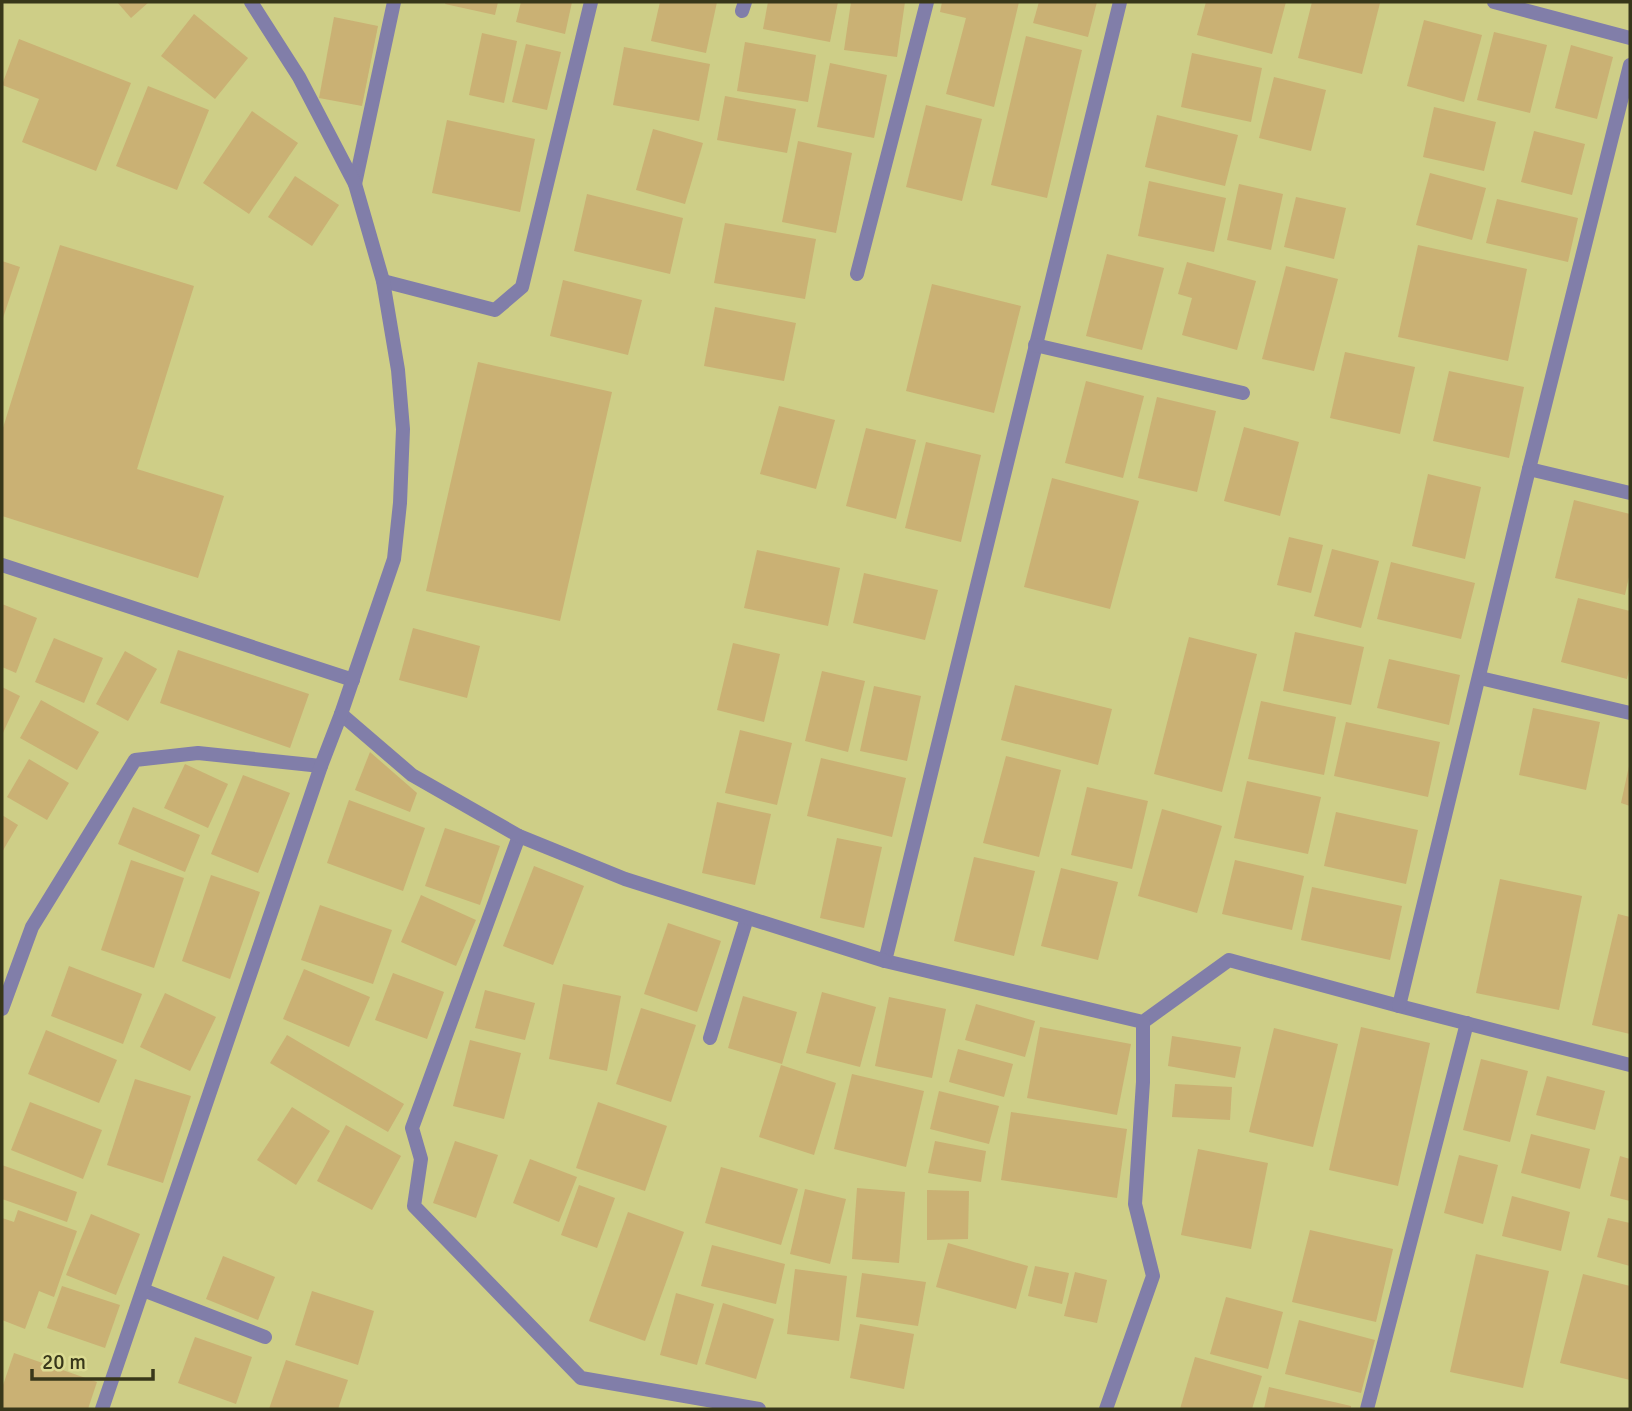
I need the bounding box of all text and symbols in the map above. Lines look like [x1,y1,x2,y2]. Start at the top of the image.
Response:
scale bar [32,1338,152,1382]
text: 20 m [42,1349,86,1375]

